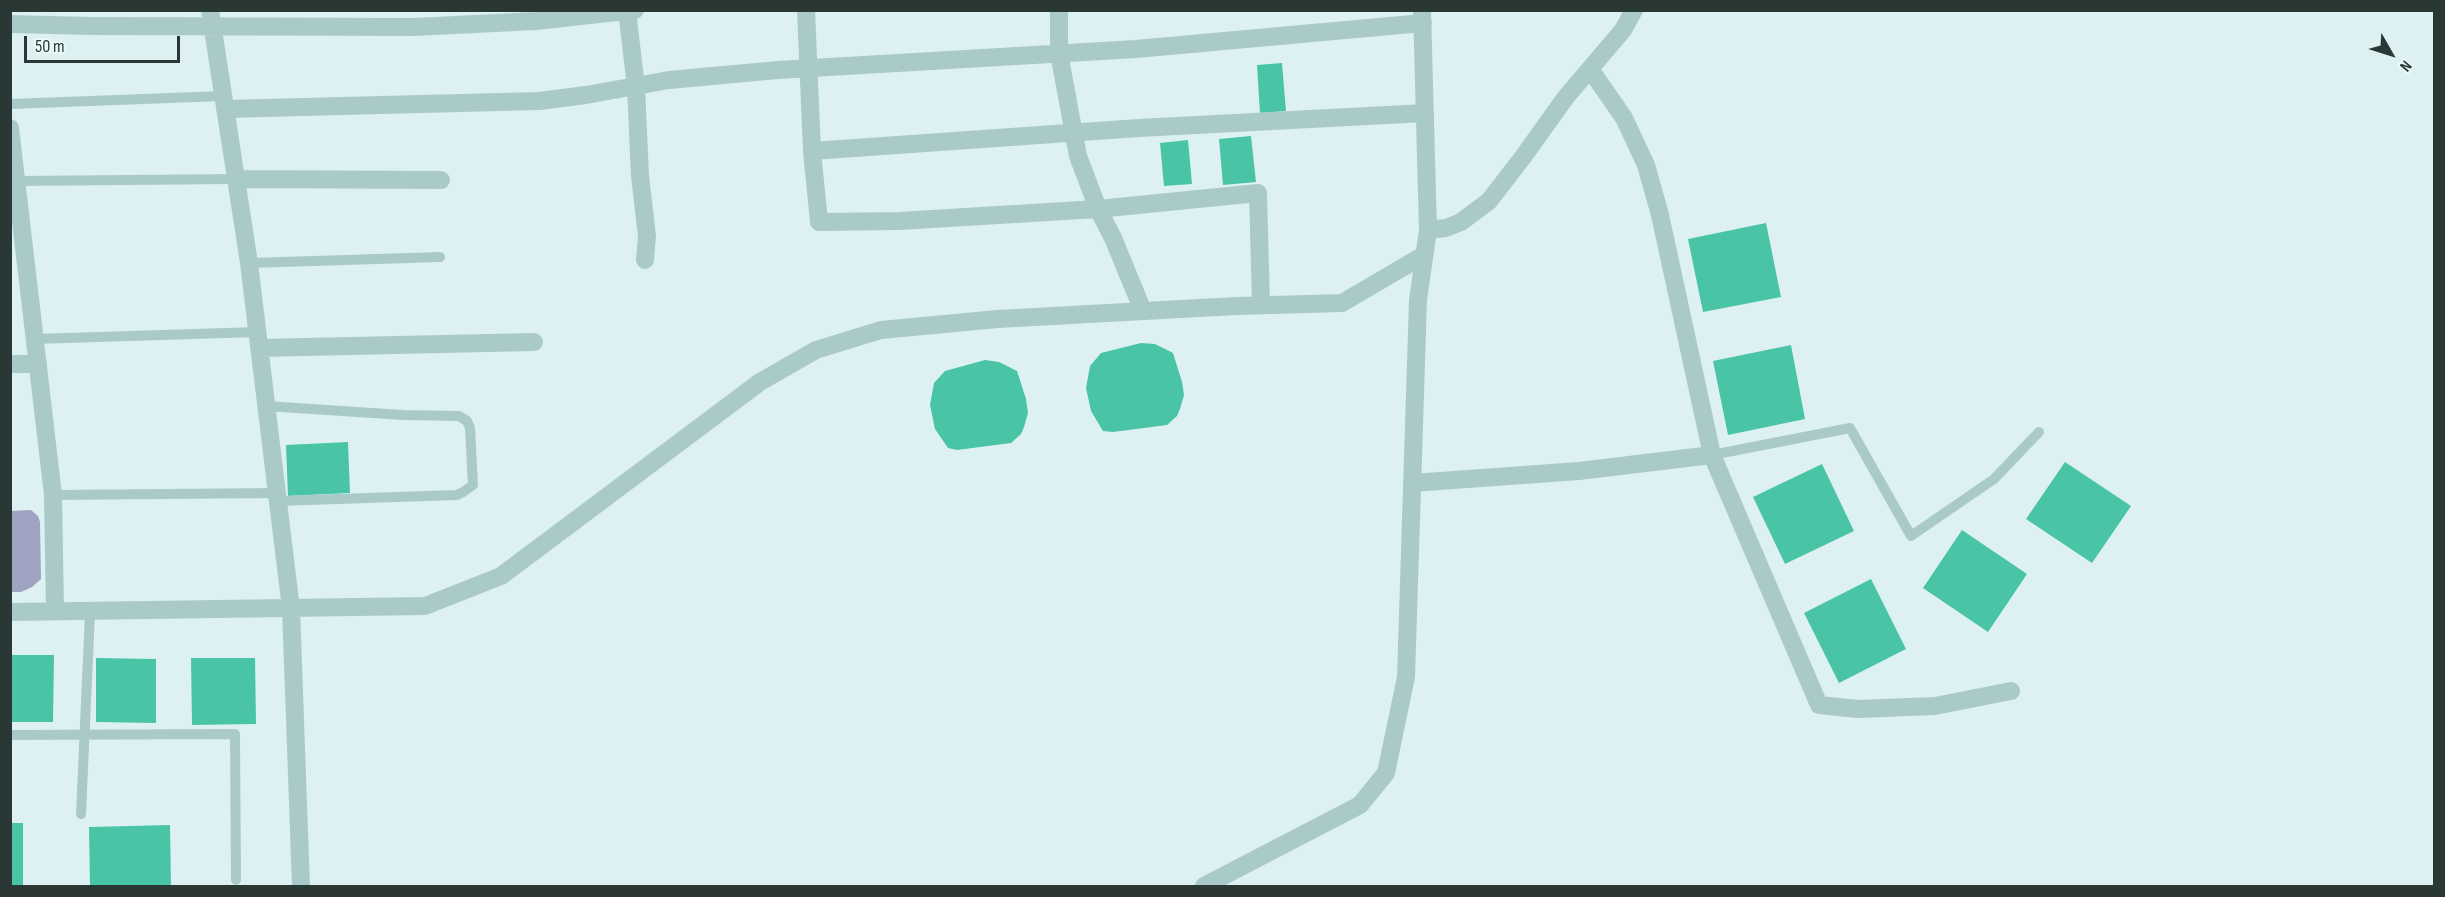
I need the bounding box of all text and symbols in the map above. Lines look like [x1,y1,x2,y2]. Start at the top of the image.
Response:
scale bar [27,24,183,62]
north arrow [2361,24,2421,84]
text: 50 m [35,36,65,57]
text: N [2395,56,2415,75]

